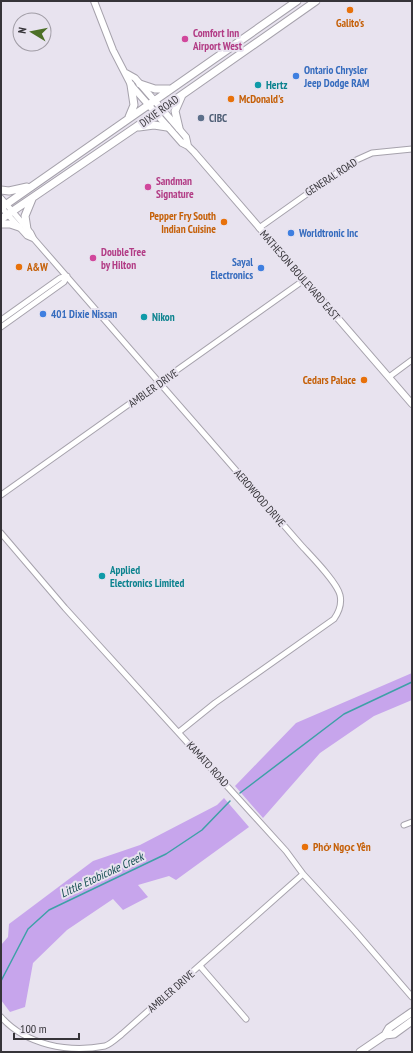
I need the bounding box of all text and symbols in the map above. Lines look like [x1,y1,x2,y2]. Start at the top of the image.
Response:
marker: Galito's [345,5,355,15]
north arrow [12,12,52,52]
place label: Galito's [336,16,364,30]
text: N [15,26,30,34]
place label: Comfort Inn Airport West [192,26,243,53]
marker: Comfort Inn Airport West [180,34,190,44]
place label: Ontario Chrysler Jeep Dodge RAM [303,63,369,90]
marker: Ontario Chrysler Jeep Dodge RAM [291,71,301,81]
place label: Hertz [266,78,287,92]
marker: Hertz [253,80,263,90]
street label: DIXIE ROAD [137,92,182,130]
place label: McDonald's [239,92,284,106]
marker: McDonald's [226,94,236,104]
place label: CIBC [209,111,227,125]
marker: CIBC [196,113,206,123]
street label: GENERAL ROAD [302,155,360,199]
place label: Sandman Signature [156,174,194,201]
marker: Sandman Signature [143,182,153,192]
place label: Pepper Fry South Indian Cuisine [149,209,216,236]
marker: Pepper Fry South Indian Cuisine [219,217,229,227]
place label: Worldtronic Inc [298,226,358,240]
street label: MATHESON BOULEVARD EAST [257,227,343,323]
marker: Worldtronic Inc [286,228,296,238]
place label: DoubleTree by Hilton [101,245,146,272]
marker: DoubleTree by Hilton [88,253,98,263]
place label: Sayal Electronics [211,255,253,282]
place label: A&W [26,260,48,274]
marker: A&W [14,262,24,272]
marker: Sayal Electronics [256,263,266,273]
place label: 401 Dixie Nissan [51,307,117,321]
marker: 401 Dixie Nissan [38,309,48,319]
place label: Nikon [152,310,175,324]
marker: Nikon [139,312,149,322]
street label: AMBLER DRIVE [125,366,181,410]
place label: Cedars Palace [303,373,356,387]
marker: Cedars Palace [359,375,369,385]
street label: AEROWOOD DRIVE [231,466,289,530]
place label: Applied Electronics Limited [109,563,184,590]
marker: Applied Electronics Limited [97,571,107,581]
street label: KAMATO ROAD [184,738,232,790]
place label: Phở Ngọc Yến [313,840,371,854]
marker: Phở Ngọc Yến [300,842,310,852]
water label: Little Etobicoke Creek [58,848,147,900]
street label: AMBLER DRIVE [145,967,198,1015]
scale bar [14,1015,79,1041]
text: 100 m [20,1021,47,1036]

